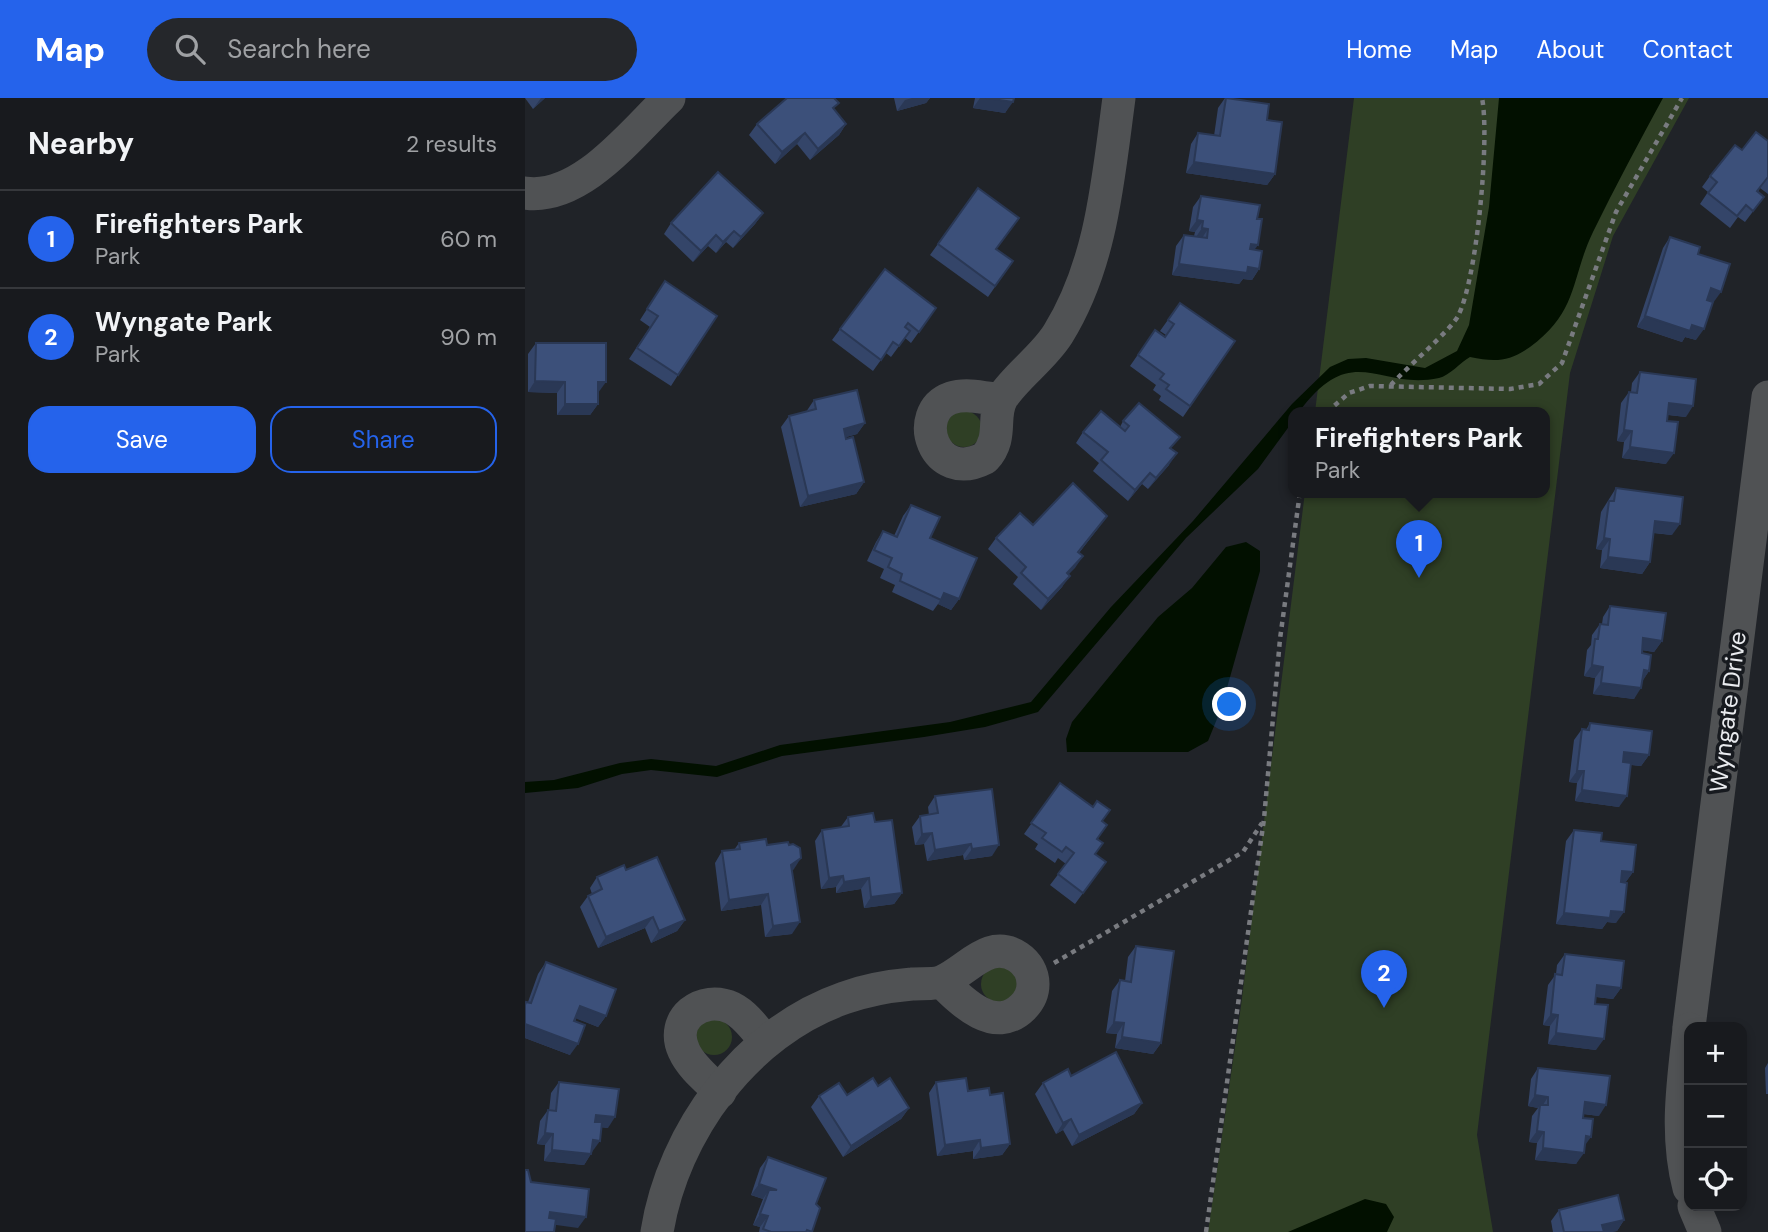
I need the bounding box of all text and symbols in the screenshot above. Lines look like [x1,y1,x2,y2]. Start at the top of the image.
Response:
search box [147,18,637,81]
text: Map [35,28,105,71]
icon: search [171,30,209,68]
text: Search here [227,32,371,66]
text: Home [1346,34,1412,65]
text: Map [1450,34,1498,65]
text: About [1536,34,1605,65]
text: Contact [1643,34,1733,65]
text: Nearby [28,124,134,163]
text: 2 results [406,129,497,159]
text: Firefighters Park [95,207,303,241]
text: 1 [47,224,55,254]
text: 60 m [440,224,497,254]
text: Park [95,241,140,271]
text: Wyngate Park [95,305,273,339]
text: 2 [44,322,58,352]
text: 90 m [440,322,497,352]
text: Park [95,339,140,369]
button: Save [28,406,256,473]
button: Share [270,406,497,473]
popup [1288,407,1550,498]
text: Firefighters Park [1315,421,1523,455]
text: Park [1315,455,1360,485]
pin: 1 [1396,520,1442,578]
street label: Wyngate Drive [1702,629,1753,794]
your location [1212,687,1246,721]
pin: 2 [1361,950,1407,1008]
map controls [1684,1022,1747,1211]
button: + [1684,1022,1747,1085]
button: − [1684,1085,1747,1148]
button: locate [1684,1148,1747,1211]

